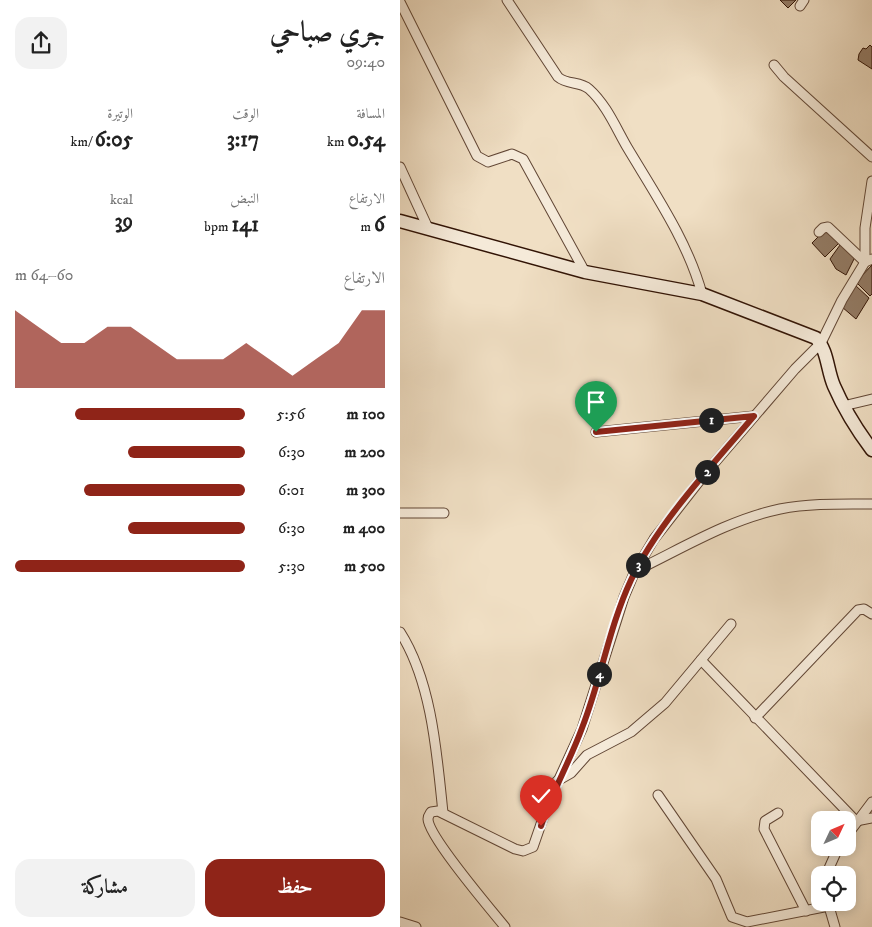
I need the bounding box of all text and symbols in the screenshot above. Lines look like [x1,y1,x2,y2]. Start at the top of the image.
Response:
text: جري صباحي [270,15,385,50]
button: share [15,17,67,69]
text: 09:40 [346,52,385,72]
text: الوتيرة [107,105,133,123]
text: الوقت [232,105,259,123]
text: المسافة [356,105,385,123]
text: 6:05 [95,127,133,153]
text: 3:17 [227,127,259,153]
text: 0.54 [348,127,385,153]
text: /km [71,133,95,151]
text: km [327,133,348,151]
text: النبض [230,190,259,208]
text: الارتفاع [349,190,385,208]
text: kcal [110,191,133,209]
text: 39 [115,209,133,235]
text: 141 [231,212,259,238]
text: 6 [374,212,385,238]
text: bpm [204,218,231,236]
text: m [361,218,374,236]
text: 60–64 m [15,265,73,285]
text: الارتفاع [343,268,385,288]
pin [575,381,617,432]
icon: arrive [582,388,610,416]
text: 5:56 [277,404,305,424]
text: 100 m [346,404,385,424]
pin: 1 [698,408,724,432]
text: 1 [709,411,714,429]
text: 6:30 [278,442,305,462]
text: 200 m [344,442,385,462]
pin: 2 [694,460,720,484]
text: 2 [704,463,711,481]
text: 6:01 [278,480,305,500]
text: 300 m [346,480,385,500]
text: 6:30 [278,518,305,538]
text: 400 m [343,518,385,538]
pin: 3 [626,552,650,578]
text: 5:30 [278,556,305,576]
text: 500 m [344,556,385,576]
text: 3 [636,556,641,574]
pin: 4 [586,662,612,686]
text: 4 [595,665,604,683]
pin [520,775,562,826]
icon: check [527,782,555,810]
north arrow [811,811,856,856]
map controls [811,811,856,911]
button: مشاركة [15,859,195,917]
button: حفظ [205,859,385,917]
button: locate [811,866,856,911]

